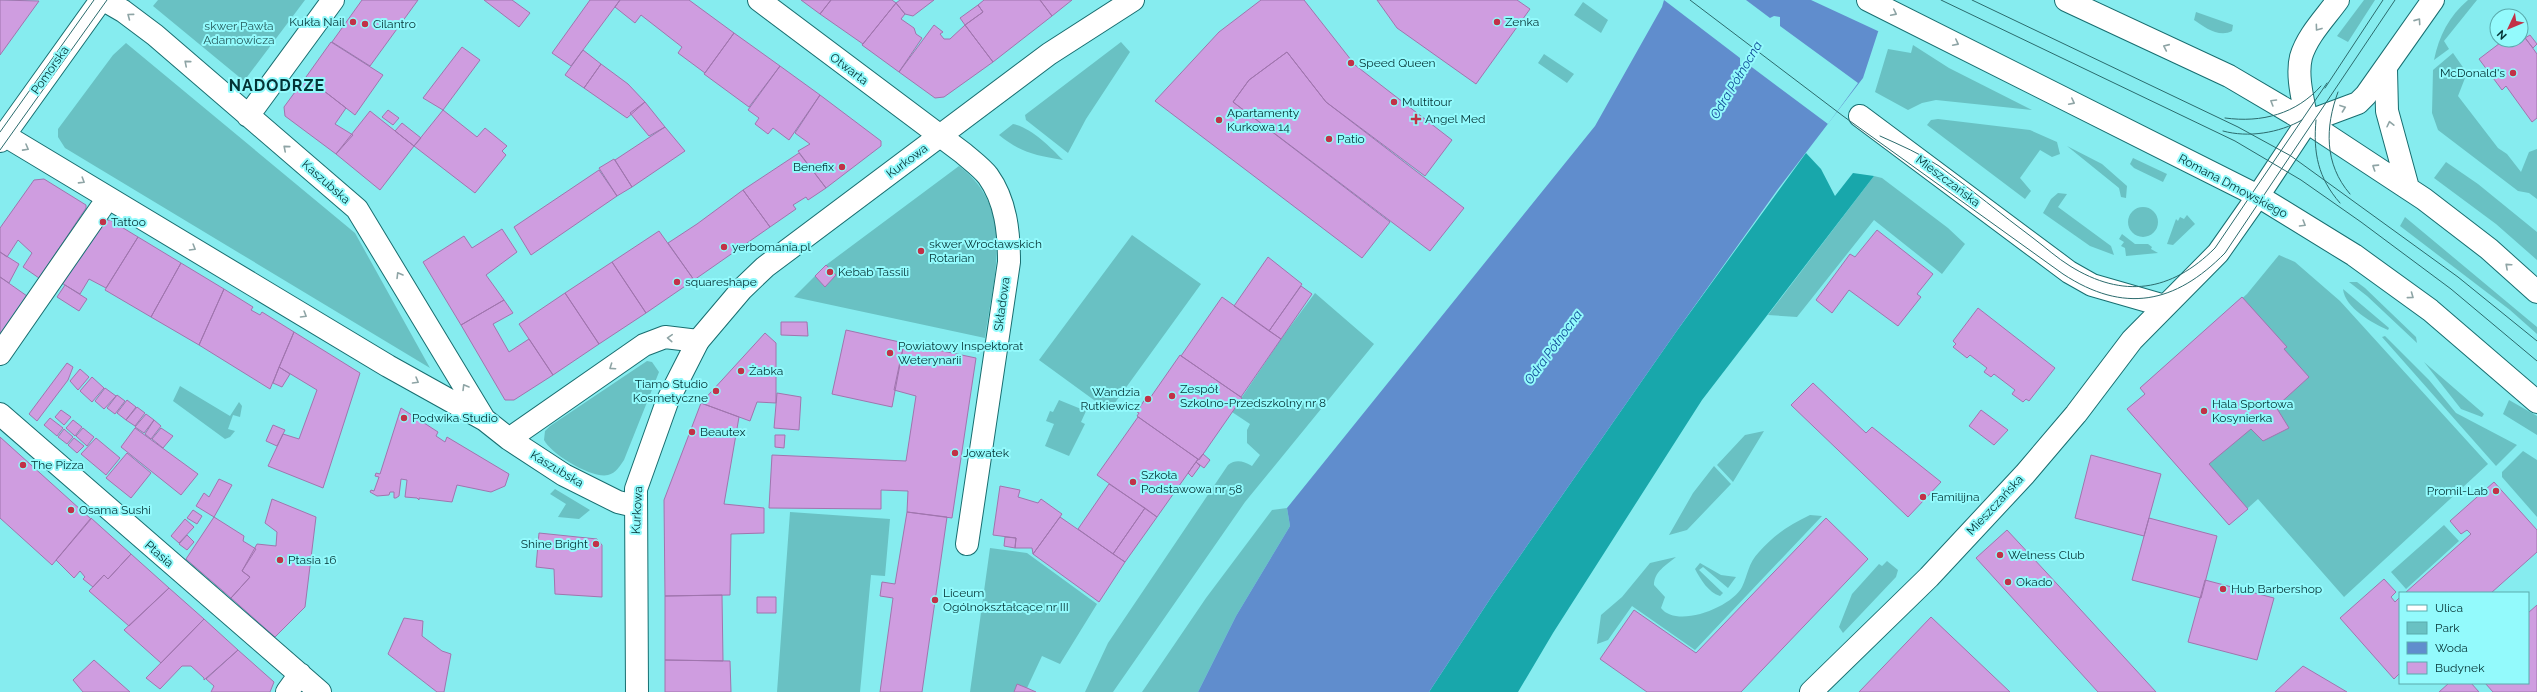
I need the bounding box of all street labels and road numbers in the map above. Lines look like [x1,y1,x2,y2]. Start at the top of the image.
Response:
street label: Pomorska [28,43,72,97]
street label: Otwarta [827,50,871,88]
street label: Kurkowa [884,141,930,181]
street label: Romana Dmowskiego [2176,151,2290,221]
street label: Mieszczańska [1913,152,1983,210]
street label: Kaszubska [299,157,353,207]
street label: Składowa [991,276,1013,332]
street label: Kaszubska [528,448,586,490]
street label: Mieszczańska [1964,472,2026,538]
street label: Kurkowa [629,486,645,534]
street label: Ptasia [142,538,176,570]

